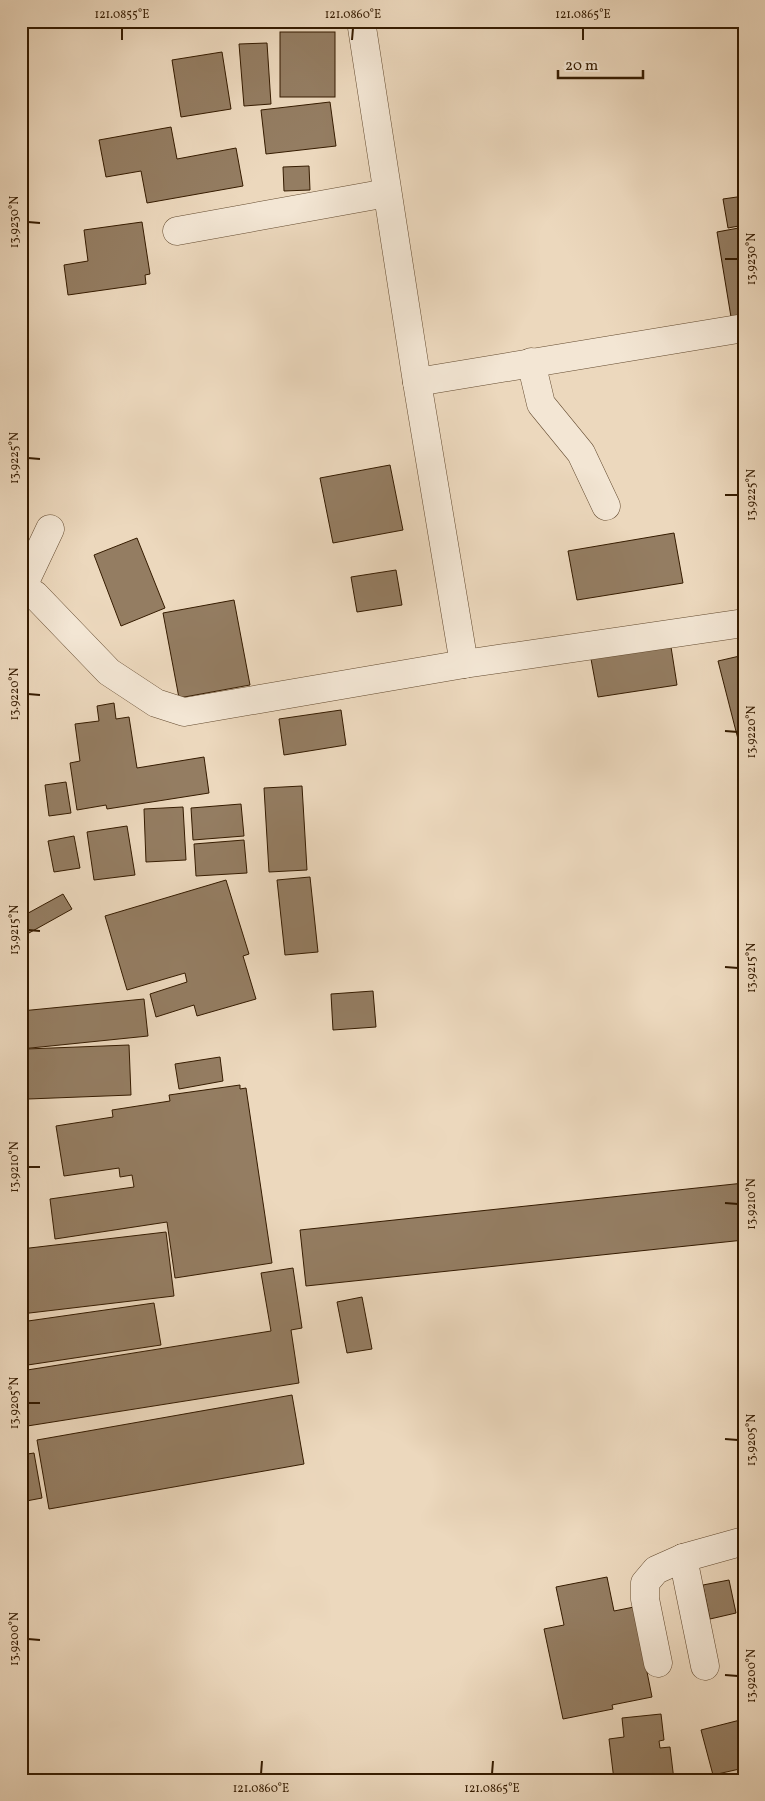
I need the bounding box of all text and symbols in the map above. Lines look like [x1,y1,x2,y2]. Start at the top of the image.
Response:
text: 121.0855°E [94,7,150,23]
text: 121.0860°E [325,7,381,23]
text: 121.0865°E [555,7,611,23]
scale bar [558,48,642,80]
text: 20 m [565,56,598,77]
text: 13.9230°N [7,196,23,248]
text: 13.9230°N [744,233,760,285]
text: 13.9225°N [7,432,23,484]
text: 13.9225°N [744,469,760,521]
text: 13.9220°N [7,667,23,721]
text: 13.9220°N [744,705,760,759]
text: 13.9215°N [7,905,23,955]
text: 13.9215°N [744,943,760,993]
text: 13.9210°N [7,1141,23,1193]
text: 13.9210°N [744,1178,760,1230]
text: 13.9205°N [7,1377,23,1429]
text: 13.9205°N [744,1414,760,1466]
text: 13.9200°N [7,1612,23,1666]
text: 13.9200°N [744,1649,760,1703]
text: 121.0860°E [233,1781,289,1797]
text: 121.0865°E [464,1781,520,1797]

